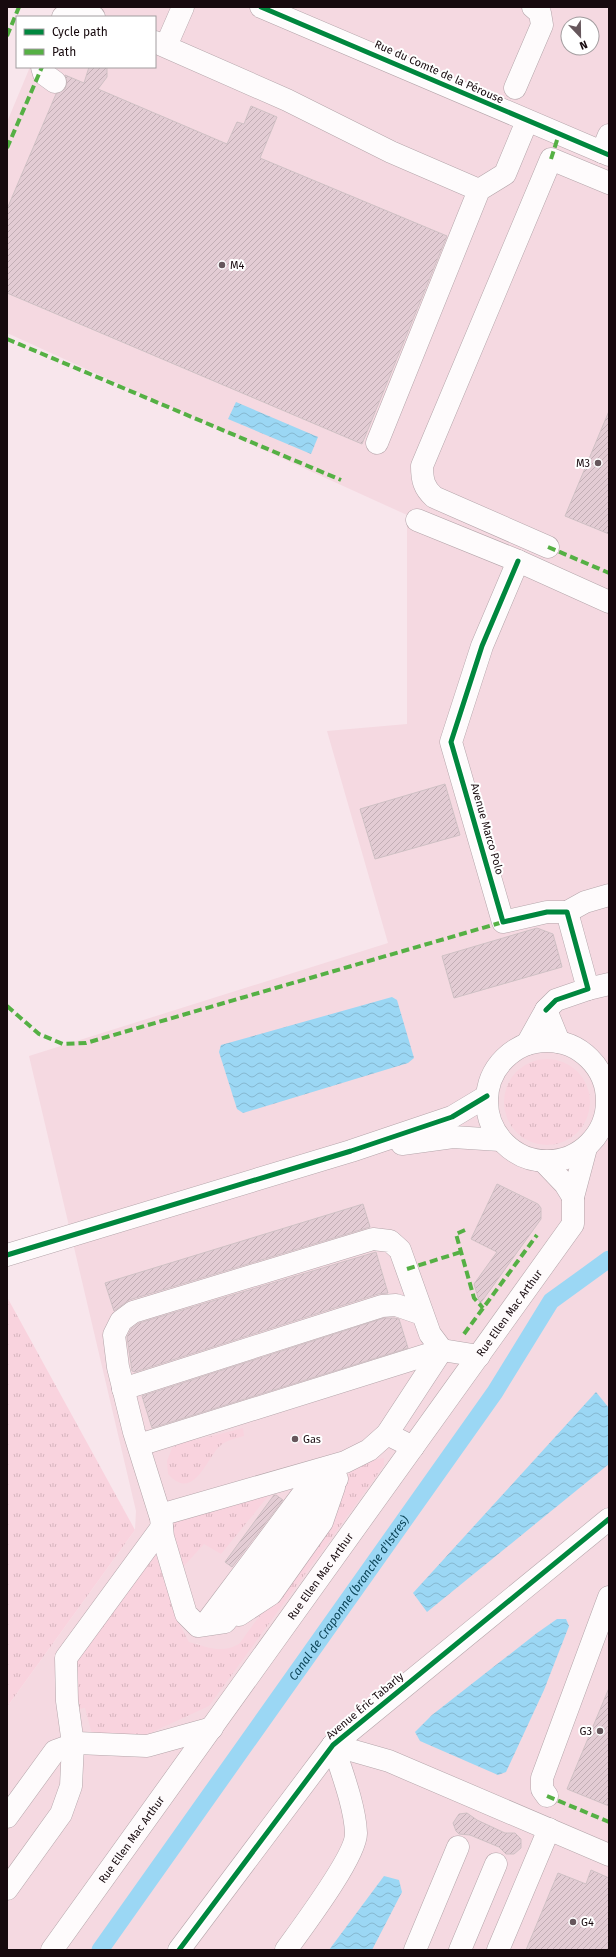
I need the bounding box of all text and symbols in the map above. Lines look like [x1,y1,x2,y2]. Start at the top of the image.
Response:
legend [16,16,156,68]
north arrow [560,16,600,56]
text: Cycle path [52,25,108,39]
text: N [578,37,589,52]
street label: Rue du Comte de la Pérouse [372,38,506,106]
text: Path [52,45,76,59]
place label: M4 [230,259,244,272]
marker: M4 [217,260,227,270]
place label: M3 [576,457,590,470]
marker: M3 [593,458,603,468]
street label: Avenue Marco Polo [468,782,506,876]
street label: Rue Ellen Mac Arthur [474,1266,545,1359]
place label: Gas [303,1433,321,1446]
marker: Gas [290,1434,300,1444]
water label: Canal de Craponne (branche d'Istres) [286,1513,412,1683]
street label: Rue Ellen Mac Arthur [285,1530,356,1622]
street label: Avenue Éric Tabarly [323,1669,407,1742]
place label: G3 [580,1725,592,1738]
marker: G3 [595,1726,605,1736]
street label: Rue Ellen Mac Arthur [96,1793,167,1886]
place label: G4 [581,1916,594,1929]
marker: G4 [568,1917,578,1927]

